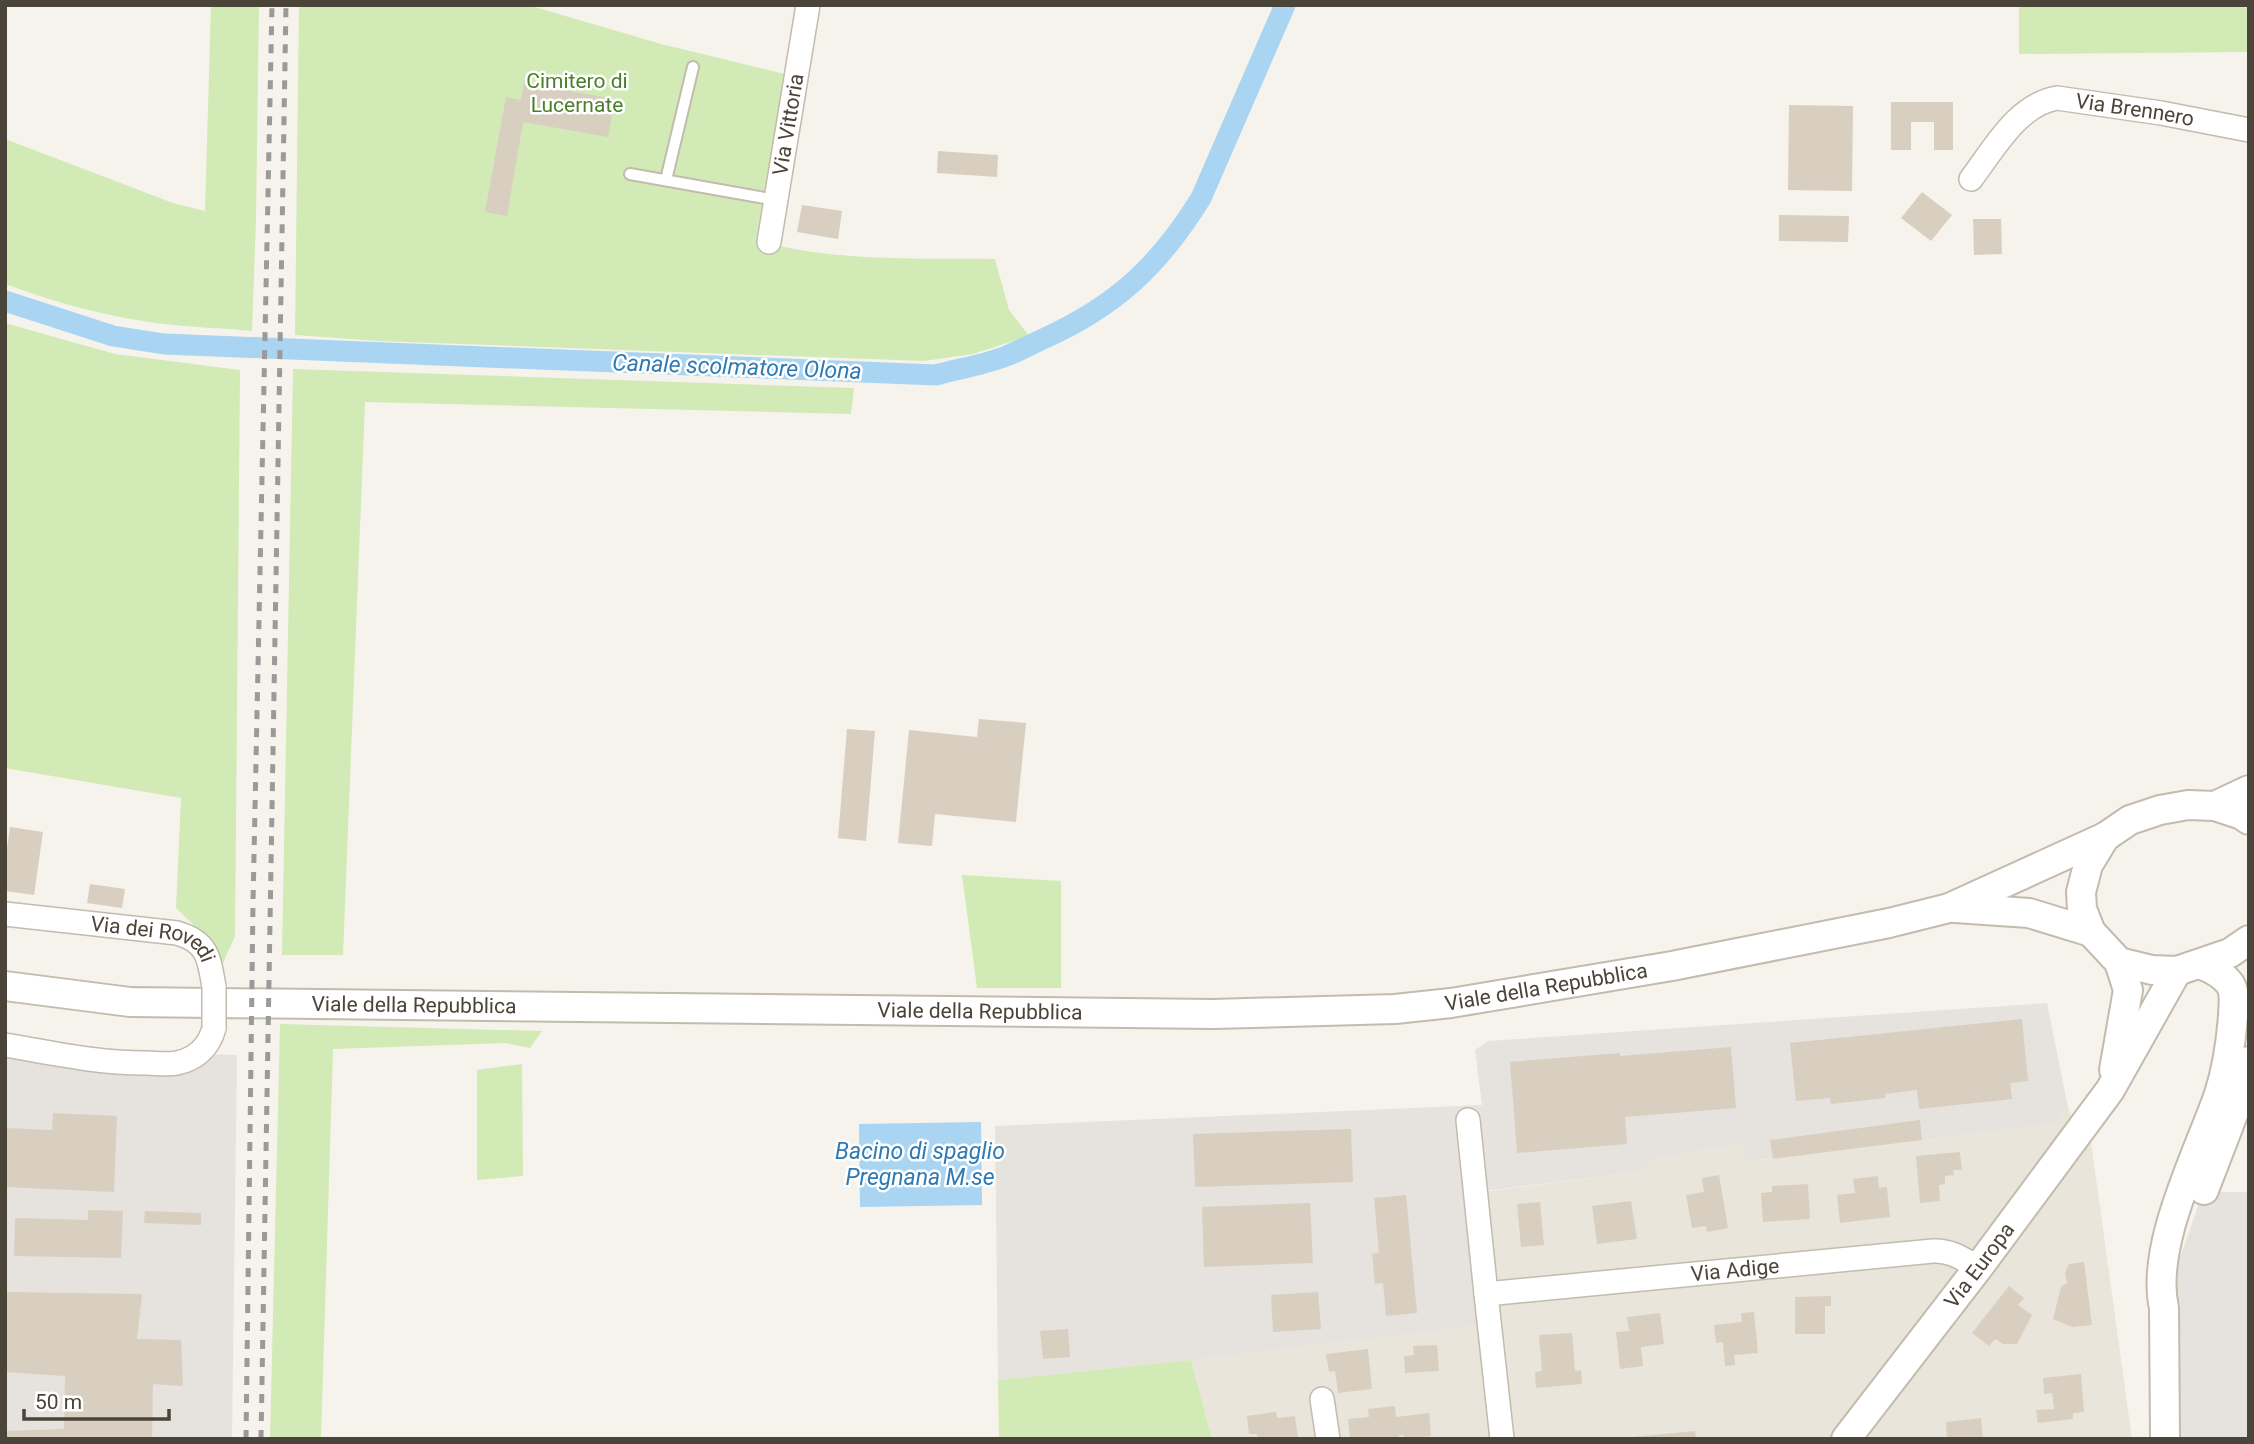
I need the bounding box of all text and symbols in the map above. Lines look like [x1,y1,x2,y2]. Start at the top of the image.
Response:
park label: Cimitero di Lucernate [526,69,628,117]
street label: Via Vittoria [768,72,809,177]
street label: Via Brennero [2074,89,2196,131]
water label: Canale scolmatore Olona [612,349,862,385]
street label: Via dei Rovedi [89,912,220,965]
street label: Viale della Repubblica [1443,958,1649,1016]
street label: Viale della Repubblica [311,992,517,1018]
street label: Viale della Repubblica [877,998,1083,1025]
water label: Bacino di spaglio Pregnana M.se [835,1138,1005,1191]
street label: Via Europa [1940,1218,2019,1313]
street label: Via Adige [1690,1254,1780,1286]
scale bar [24,1378,170,1422]
text: 50 m [35,1390,82,1414]

